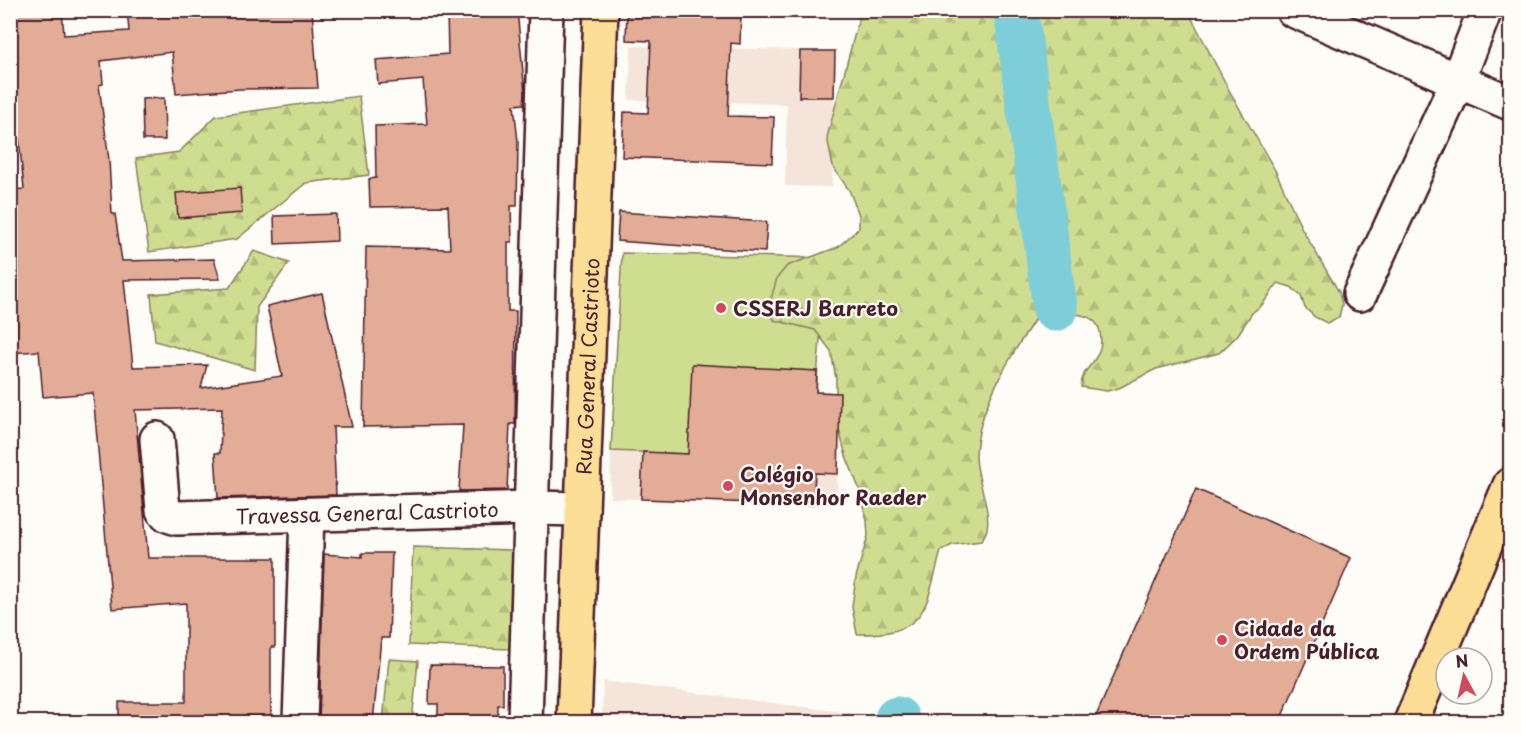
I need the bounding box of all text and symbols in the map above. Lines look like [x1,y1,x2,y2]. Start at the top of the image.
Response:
street label: Rua General Castrioto [568,257,607,475]
place label: CSSERJ Barreto [733,293,898,323]
marker: CSSERJ Barreto [714,301,728,315]
place label: Colégio Monsenhor Raeder [740,459,927,512]
marker: Colégio Monsenhor Raeder [721,479,735,493]
street label: Travessa General Castrioto [235,494,499,531]
place label: Cidade da Ordem Pública [1234,613,1379,666]
marker: Cidade da Ordem Pública [1215,633,1229,647]
north arrow [1434,646,1494,706]
text: N [1454,647,1470,673]

